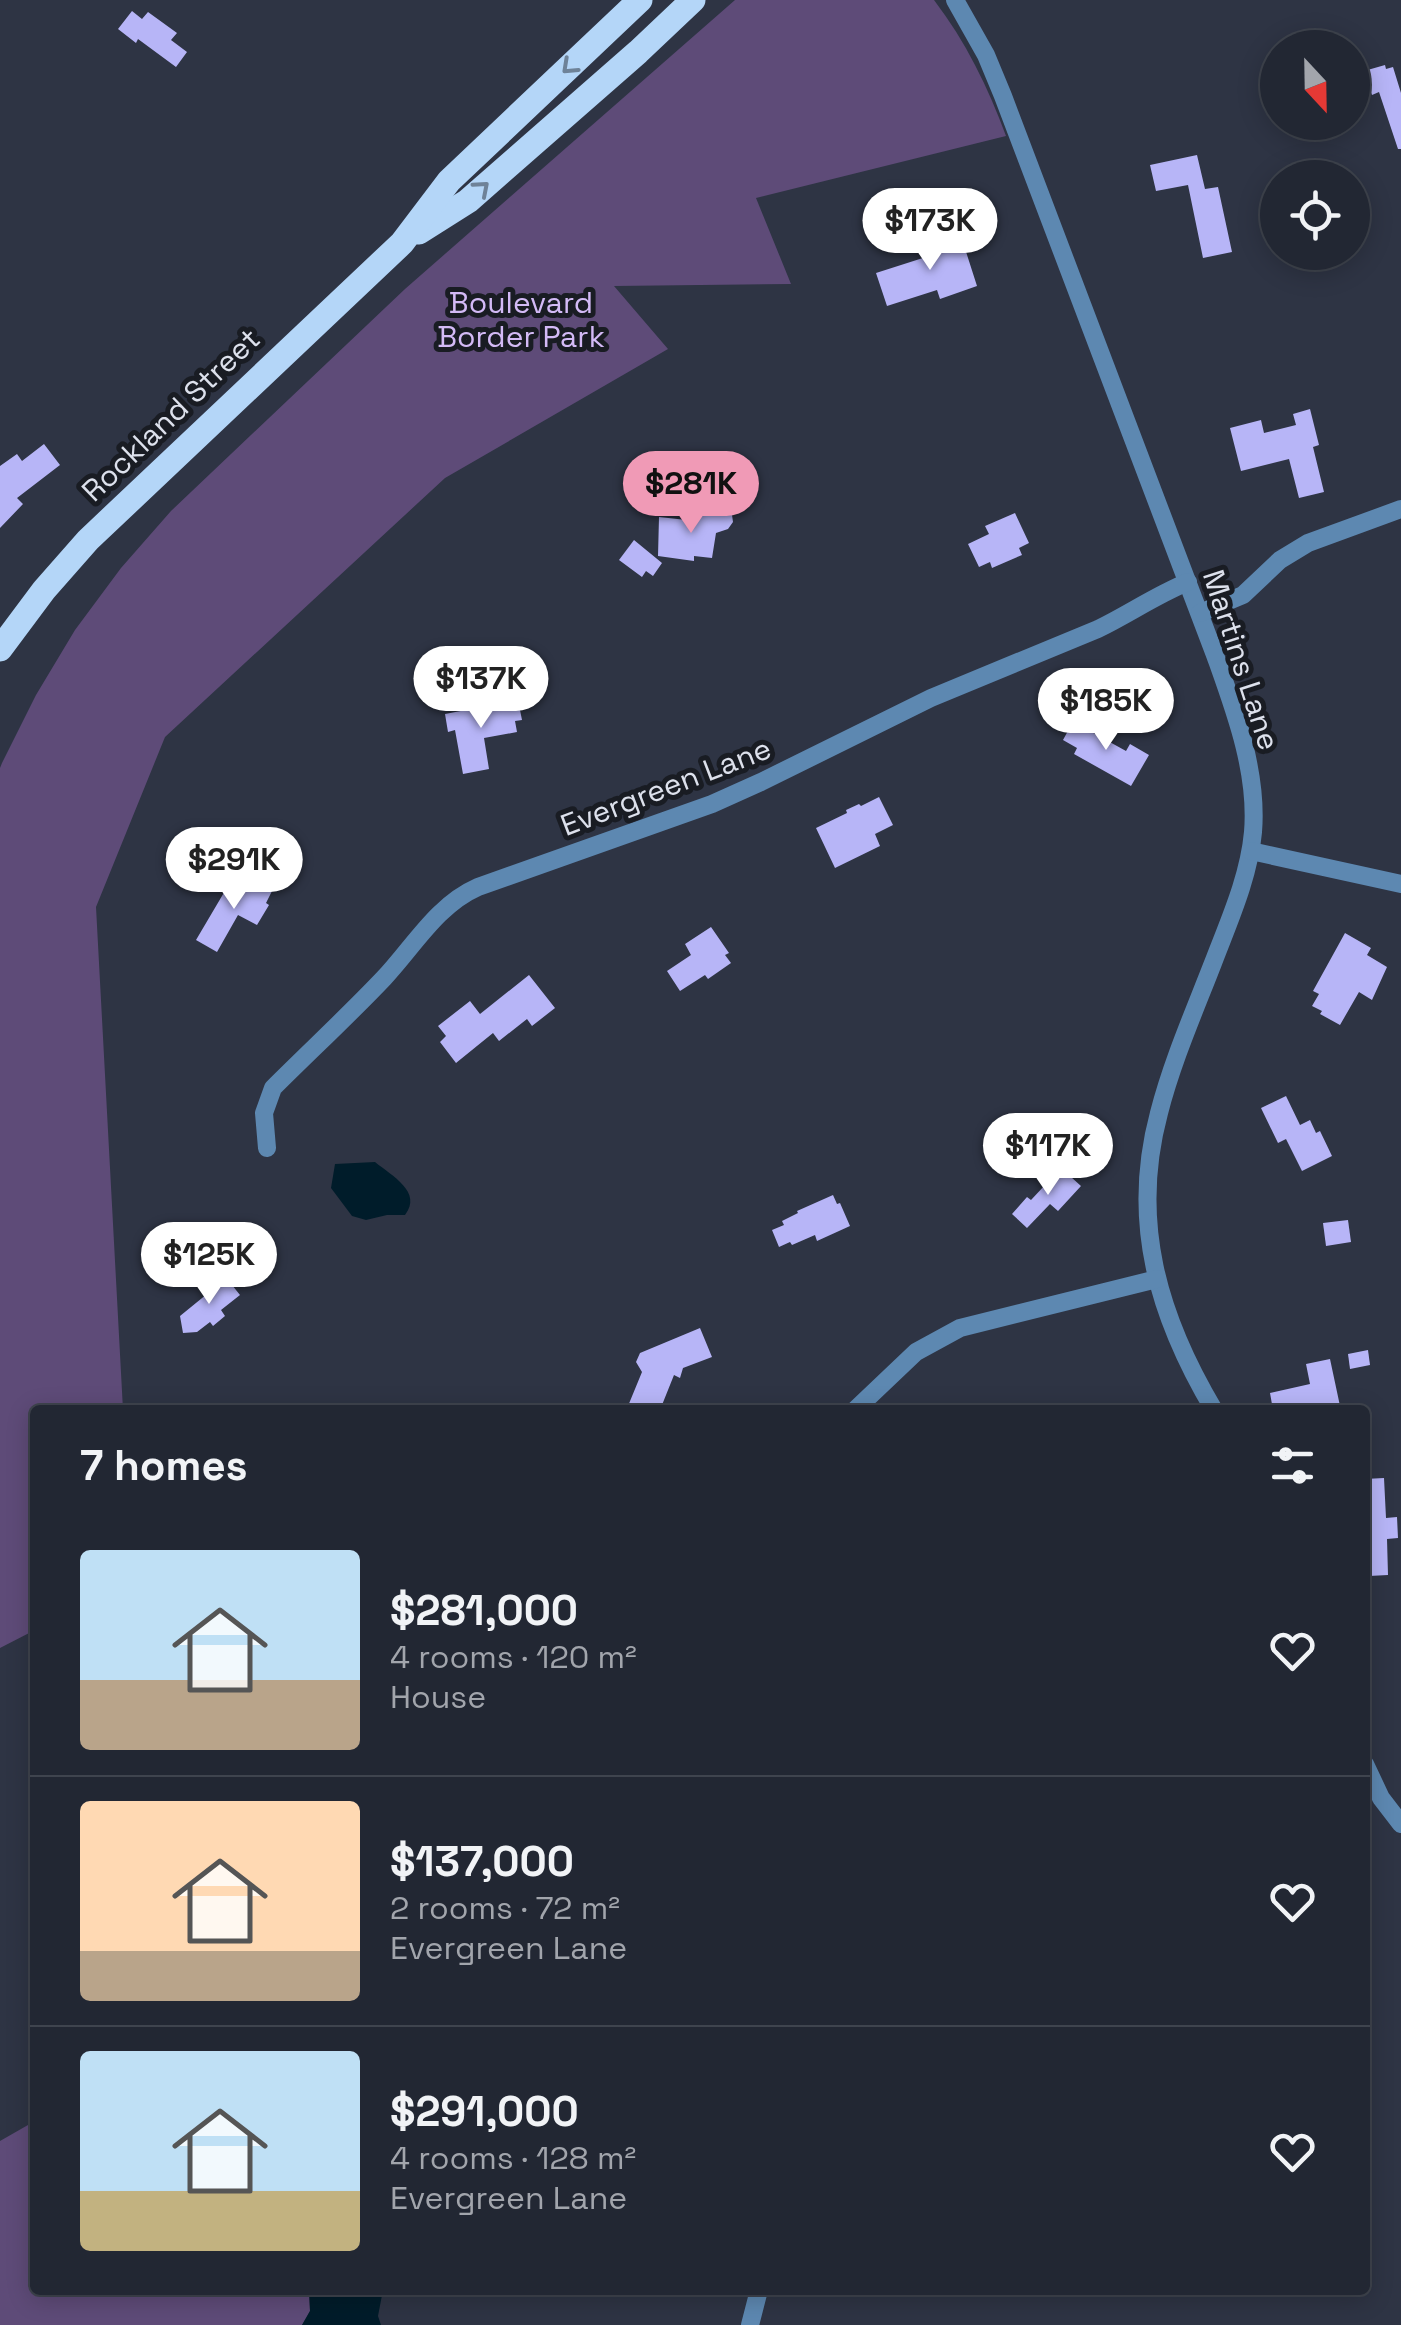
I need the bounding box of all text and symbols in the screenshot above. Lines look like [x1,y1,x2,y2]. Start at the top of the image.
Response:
north arrow [1260,30,1370,140]
map controls [1260,30,1370,270]
one-way arrow [563,55,581,73]
button: locate [1260,160,1370,270]
one-way arrow [471,182,489,200]
pin: $173K [860,188,1000,273]
text: $173K [884,200,976,240]
park label: Boulevard Border Park [437,283,605,356]
street label: Rockland Street [73,320,268,510]
pin: $281K [621,451,761,536]
text: $281K [645,463,737,503]
street label: Martins Lane [1194,565,1289,755]
pin: $137K [411,646,551,731]
text: $137K [435,658,527,698]
pin: $185K [1036,668,1176,753]
text: $185K [1060,680,1152,720]
street label: Evergreen Lane [555,728,777,845]
pin: $291K [164,827,304,912]
text: $291K [188,839,280,879]
pin: $117K [978,1113,1118,1198]
text: $117K [1005,1125,1091,1165]
pin: $125K [139,1222,279,1307]
text: $125K [163,1234,255,1274]
icon: filters [1265,1438,1320,1493]
text: 7 homes [80,1439,248,1492]
text: $281,000 [390,1584,578,1637]
icon: home [160,1590,280,1710]
icon: heart [1265,1623,1320,1678]
text: 4 rooms · 120 m² [390,1637,637,1677]
text: House [390,1677,486,1717]
text: $137,000 [390,1835,574,1888]
icon: home [160,1841,280,1961]
icon: heart [1265,1874,1320,1929]
text: 2 rooms · 72 m² [390,1888,620,1928]
text: Evergreen Lane [390,1928,627,1968]
text: $291,000 [390,2085,579,2138]
icon: home [160,2091,280,2211]
icon: heart [1265,2124,1320,2179]
text: 4 rooms · 128 m² [390,2138,636,2178]
text: Evergreen Lane [390,2178,627,2218]

